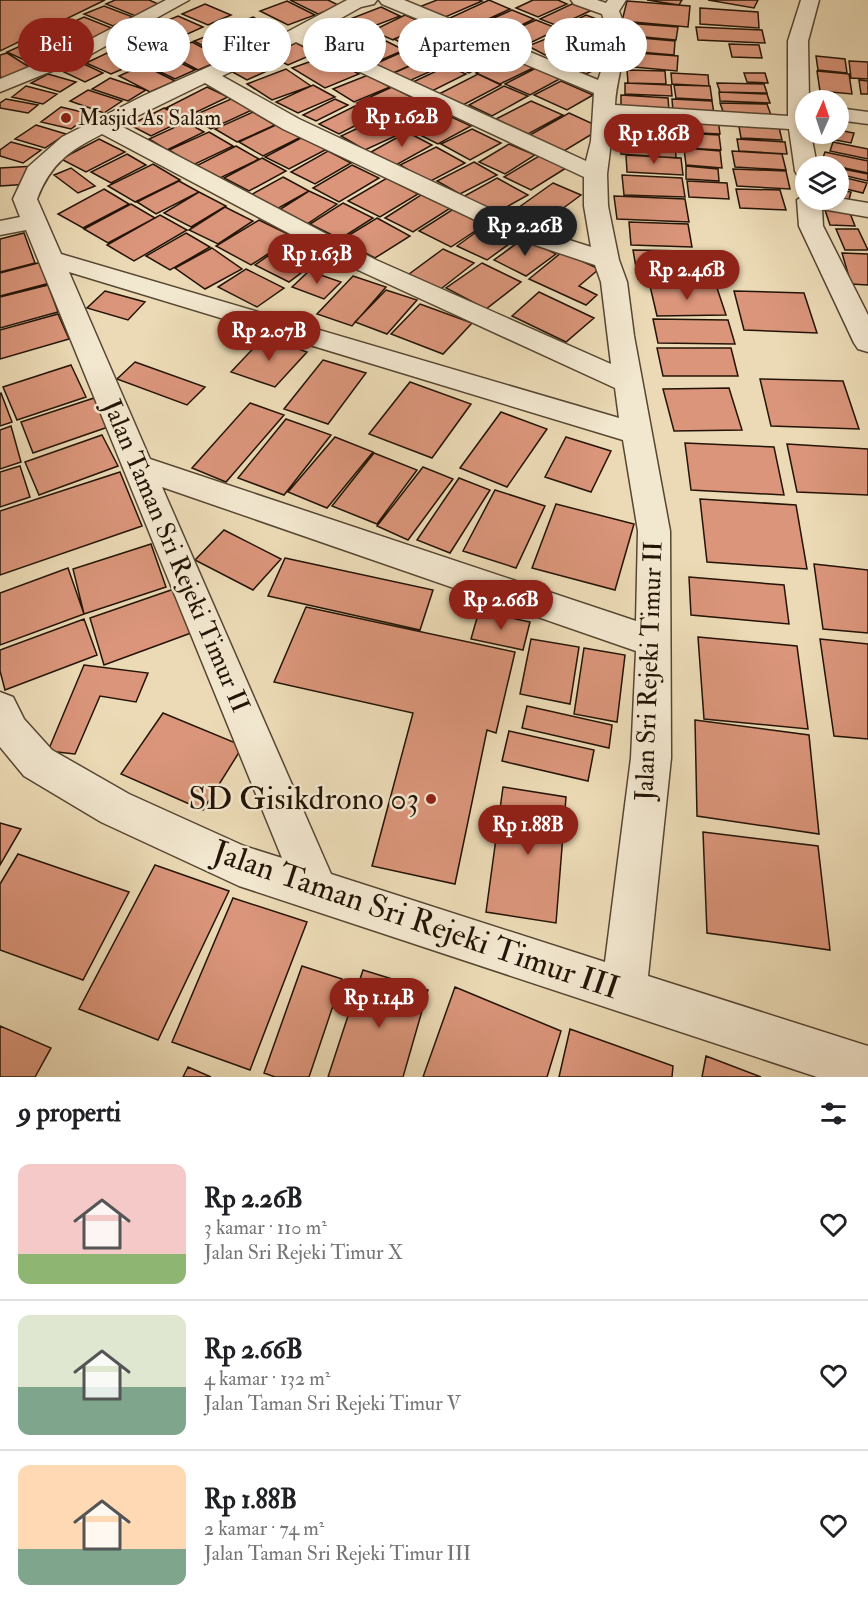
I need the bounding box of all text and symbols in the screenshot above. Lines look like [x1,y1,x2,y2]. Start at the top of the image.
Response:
chip: Beli [18,18,94,72]
chip: Sewa [106,18,190,72]
chip: Filter [202,18,291,72]
chip: Baru [303,18,386,72]
chip: Apartemen [398,18,532,72]
chip: Rumah [544,18,647,72]
north arrow [795,90,849,144]
map controls [795,90,849,210]
pin: Rp 1.62B [340,97,464,148]
place label: Masjid As Salam [78,104,221,132]
text: Rp 1.62B [366,104,438,129]
marker: Masjid As Salam [59,111,73,125]
pin: Rp 1.86B [592,114,716,165]
text: Rp 1.86B [618,121,690,146]
button: layers [795,156,849,210]
pin: Rp 2.26B [463,206,587,257]
text: Rp 2.26B [487,213,563,238]
pin: Rp 1.63B [255,234,379,285]
text: Rp 1.63B [282,241,352,266]
pin: Rp 2.46B [625,250,749,301]
text: Rp 2.46B [649,257,725,282]
pin: Rp 2.07B [207,311,331,362]
text: Rp 2.07B [231,318,307,343]
street label: Jalan Taman Sri Rejeki Timur II [95,394,256,717]
street label: Jalan Sri Rejeki Timur II [628,541,670,802]
pin: Rp 2.66B [439,580,563,631]
text: Rp 2.66B [463,587,539,612]
place label: SD Gisikdrono 03 [189,779,419,819]
marker: SD Gisikdrono 03 [424,792,438,806]
pin: Rp 1.88B [466,805,590,856]
text: Rp 1.88B [492,812,564,837]
street label: Jalan Taman Sri Rejeki Timur III [207,831,624,1008]
pin: Rp 1.14B [317,978,441,1029]
text: Rp 1.14B [344,985,414,1010]
text: 9 properti [18,1097,121,1129]
icon: filters [817,1097,850,1130]
text: Rp 2.26B [204,1183,303,1215]
icon: home [66,1188,138,1260]
icon: heart [817,1208,850,1241]
text: 3 kamar · 110 m² [204,1215,327,1240]
text: Jalan Sri Rejeki Timur X [204,1240,403,1265]
text: Rp 2.66B [204,1334,303,1366]
icon: home [66,1339,138,1411]
icon: heart [817,1359,850,1392]
text: 4 kamar · 132 m² [204,1366,330,1391]
text: Jalan Taman Sri Rejeki Timur V [204,1391,461,1416]
text: Rp 1.88B [204,1484,297,1516]
icon: home [66,1489,138,1561]
icon: heart [817,1509,850,1542]
text: 2 kamar · 74 m² [204,1516,324,1541]
text: Jalan Taman Sri Rejeki Timur III [204,1541,471,1566]

